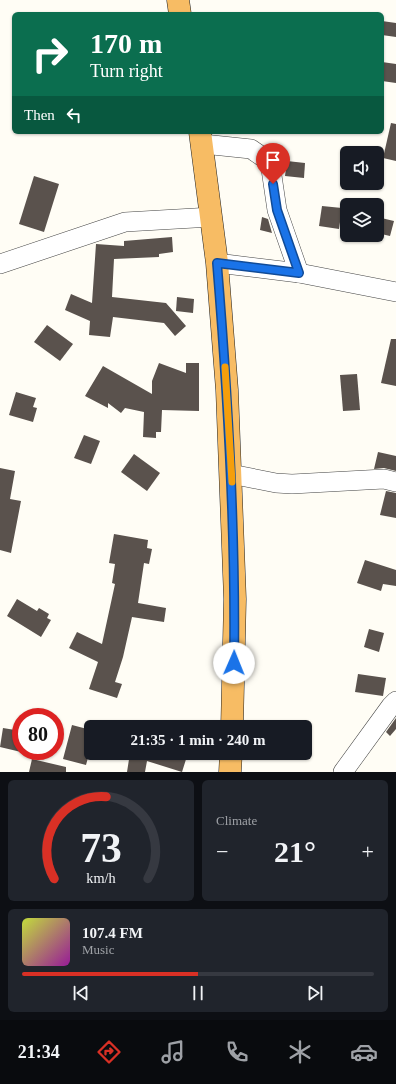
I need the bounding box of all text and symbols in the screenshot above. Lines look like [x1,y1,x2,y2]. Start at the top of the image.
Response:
icon: right [24,28,76,80]
text: 170 m [90,28,162,59]
text: Turn right [90,61,163,81]
icon: left [63,104,85,126]
text: Then [24,107,55,123]
pin [256,143,290,184]
map controls [340,146,384,242]
button: sound [340,146,384,190]
icon: arrive [262,149,284,171]
button: layers [340,198,384,242]
position arrow [213,642,255,684]
speed limit sign: 80 [12,708,64,760]
text: 21:35 · 1 min · 240 m [131,732,266,748]
text: Climate [216,813,257,828]
text: 73 [80,824,122,870]
text: 21° [274,835,316,868]
text: − [216,839,228,864]
text: + [362,839,374,864]
text: km/h [86,869,116,885]
text: 107.4 FM [82,925,143,941]
text: Music [82,942,115,957]
icon: previous [70,982,92,1004]
icon: pause [187,982,209,1004]
icon: next [304,982,326,1004]
icon: directions [95,1038,123,1066]
icon: music [159,1038,187,1066]
icon: phone [223,1038,251,1066]
icon: climate [286,1038,314,1066]
icon: car [350,1038,378,1066]
text: 21:34 [18,1042,60,1062]

